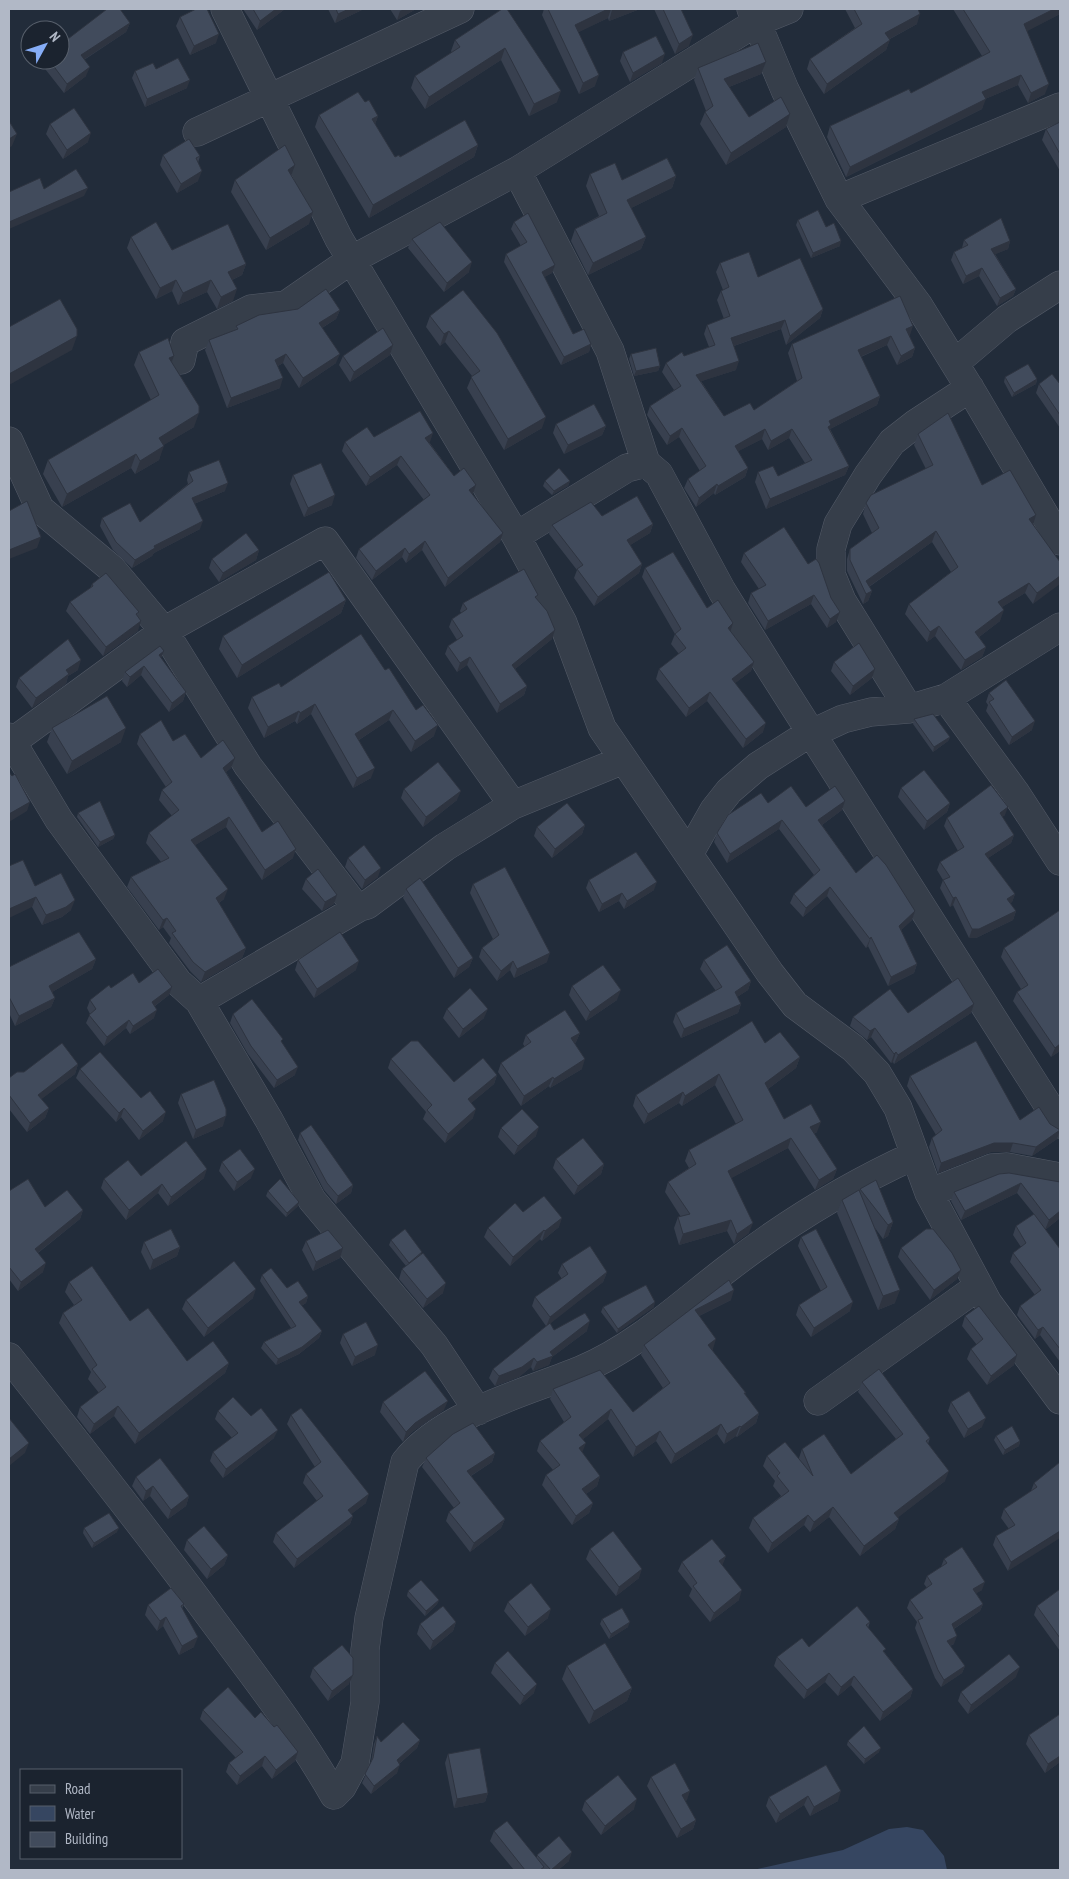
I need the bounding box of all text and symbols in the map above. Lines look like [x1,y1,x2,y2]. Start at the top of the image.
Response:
north arrow [20,20,70,70]
text: N [46,28,64,45]
legend [20,1769,182,1859]
text: Road [65,1779,91,1798]
text: Water [65,1804,96,1823]
text: Building [65,1829,108,1848]

